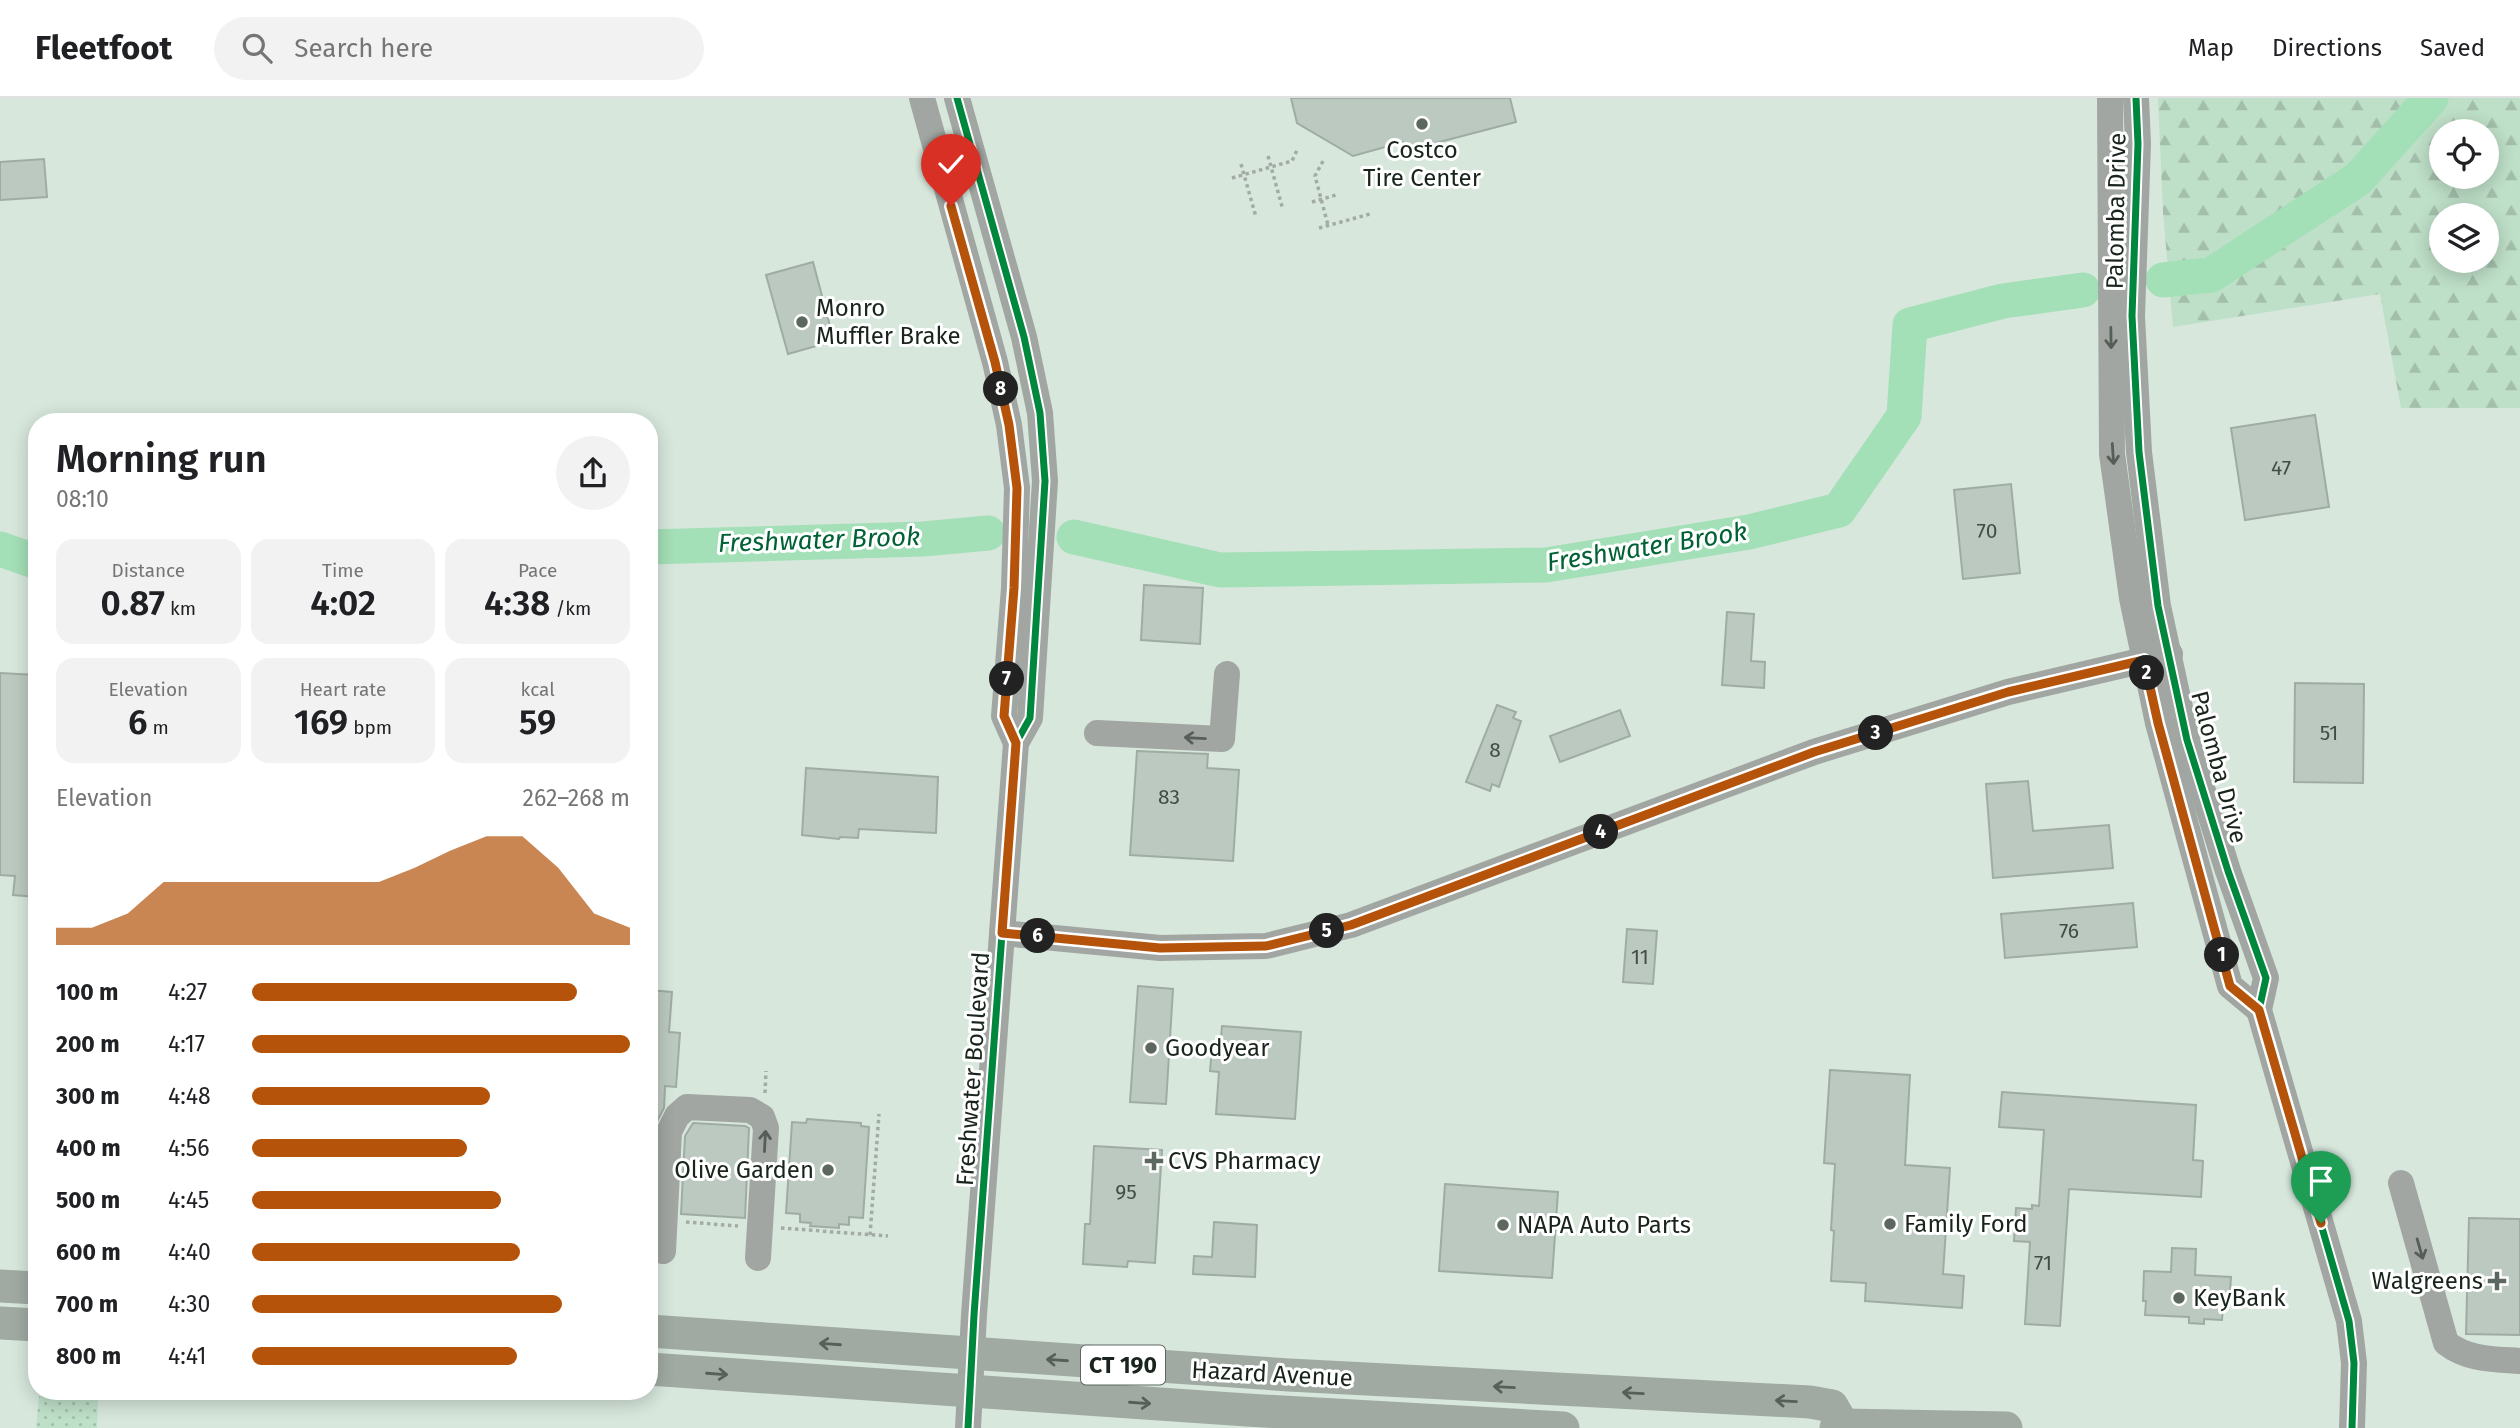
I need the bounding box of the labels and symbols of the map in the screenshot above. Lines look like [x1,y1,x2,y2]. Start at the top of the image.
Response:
marker: Costco Tire Center [1414,116,1430,132]
street label: Palomba Drive [2101,132,2131,290]
pin [921,134,981,206]
place label: Costco Tire Center [1363,136,1482,192]
place label: Monro Muffler Brake [816,294,961,350]
marker: Monro Muffler Brake [794,314,810,330]
one-way arrow [2104,326,2118,349]
pin: 8 [984,372,1018,406]
one-way arrow [2107,442,2120,464]
house number: 47 [2271,455,2291,481]
water label: Freshwater Brook [1545,516,1749,578]
house number: 70 [1977,518,1997,544]
water label: Freshwater Brook [717,521,921,559]
pin: 2 [2130,656,2164,690]
pin: 7 [990,662,1024,696]
street label: Palomba Drive [2185,688,2253,846]
pin: 3 [1858,716,1894,750]
house number: 51 [2320,720,2338,746]
one-way arrow [1184,731,1207,744]
house number: 8 [1489,737,1501,763]
house number: 83 [1158,784,1180,810]
pin: 4 [1584,814,1618,850]
pin: 5 [1310,914,1344,948]
pin: 6 [1020,918,1056,954]
house number: 76 [2059,918,2079,944]
pin: 1 [2204,938,2240,972]
house number: 11 [1631,944,1649,970]
street label: Freshwater Boulevard [951,951,995,1187]
place label: Goodyear [1165,1034,1270,1062]
marker: Goodyear [1143,1040,1159,1056]
one-way arrow [759,1130,772,1153]
place label: CVS Pharmacy [1168,1147,1321,1175]
pin [2291,1151,2351,1223]
marker: CVS Pharmacy [1146,1153,1162,1169]
place label: Olive Garden [674,1156,814,1184]
marker: Olive Garden [820,1162,836,1178]
house number: 95 [1115,1179,1137,1205]
place label: Family Ford [1904,1210,2028,1238]
place label: NAPA Auto Parts [1517,1211,1691,1239]
marker: Family Ford [1882,1216,1898,1232]
marker: NAPA Auto Parts [1495,1217,1511,1233]
one-way arrow [2414,1238,2427,1260]
house number: 71 [2034,1250,2052,1276]
place label: Walgreens [2372,1267,2483,1295]
marker: Walgreens [2489,1273,2505,1289]
place label: KeyBank [2193,1284,2286,1312]
marker: KeyBank [2171,1290,2187,1306]
one-way arrow [819,1337,842,1350]
road number: CT 190 [1081,1346,1165,1384]
one-way arrow [1046,1354,1069,1367]
street label: Hazard Avenue [1191,1356,1353,1392]
one-way arrow [706,1368,728,1381]
one-way arrow [1493,1380,1516,1393]
one-way arrow [1622,1387,1645,1400]
one-way arrow [1775,1394,1798,1407]
one-way arrow [1128,1397,1151,1410]

